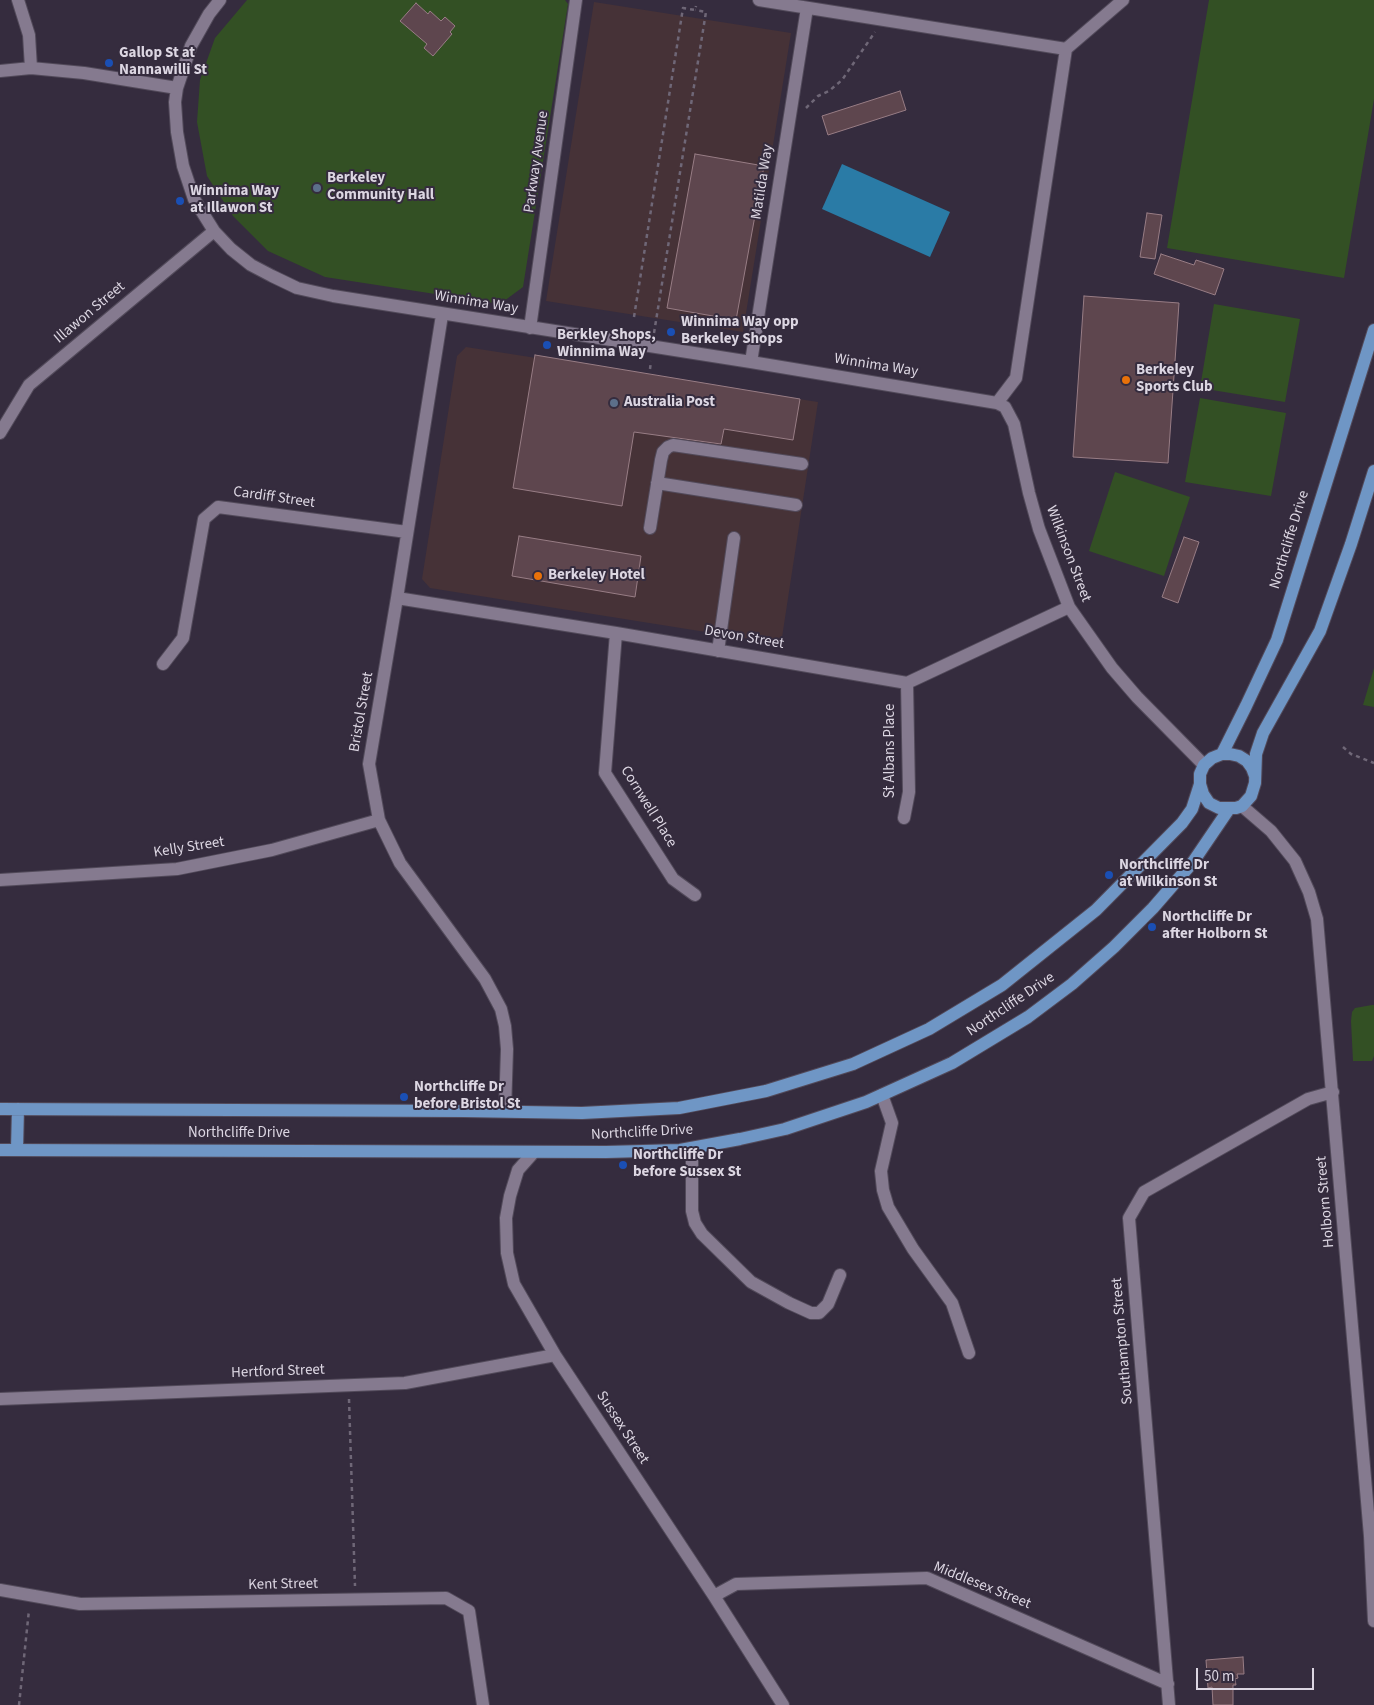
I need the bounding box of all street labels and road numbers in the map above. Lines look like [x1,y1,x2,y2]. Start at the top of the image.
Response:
street label: Parkway Avenue [521,110,553,214]
street label: Matilda Way [748,143,778,221]
street label: Illawon Street [51,278,129,348]
street label: Winnima Way [433,287,519,319]
street label: Winnima Way [833,350,919,382]
street label: Cardiff Street [232,483,316,513]
street label: Northcliffe Drive [1266,489,1314,591]
street label: Wilkinson Street [1041,503,1095,605]
street label: Devon Street [703,622,785,654]
street label: Bristol Street [346,671,378,753]
street label: St Albans Place [882,704,900,798]
street label: Cornwell Place [616,763,680,851]
street label: Kelly Street [152,834,226,862]
street label: Northcliffe Drive [964,969,1058,1041]
street label: Northcliffe Drive [591,1121,693,1145]
street label: Northcliffe Drive [188,1125,290,1143]
street label: Holborn Street [1313,1155,1339,1249]
street label: Southampton Street [1108,1277,1138,1405]
street label: Hertford Street [231,1361,325,1383]
street label: Sussex Street [592,1388,652,1468]
street label: Middlesex Street [931,1558,1033,1614]
street label: Kent Street [248,1575,318,1595]

